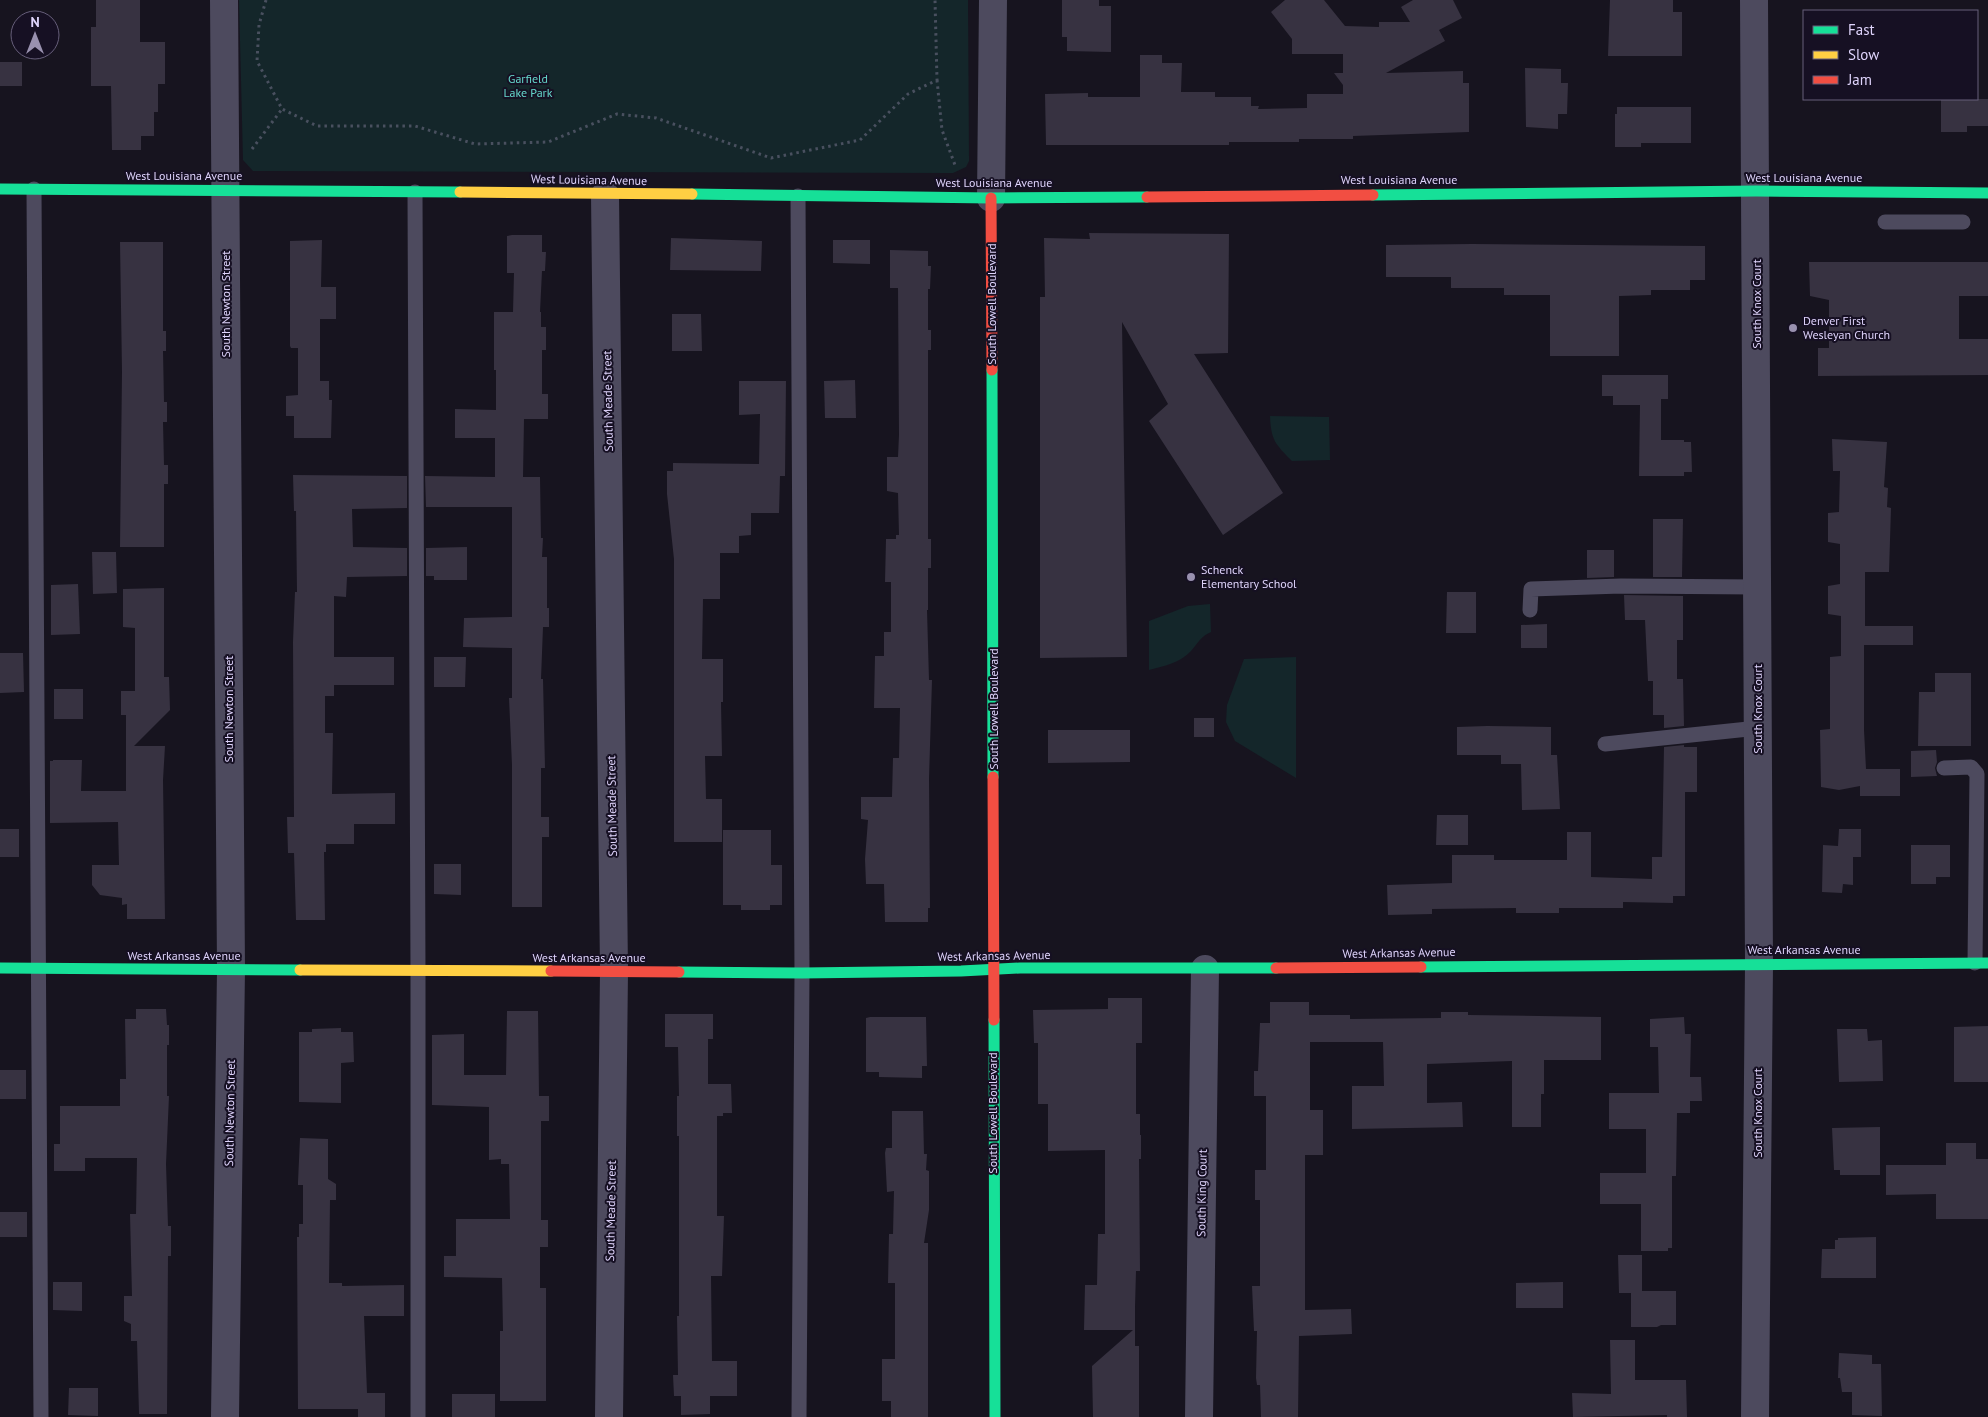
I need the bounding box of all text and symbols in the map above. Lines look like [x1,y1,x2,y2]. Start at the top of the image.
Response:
north arrow [10,10,60,60]
legend [1803,10,1978,100]
text: N [30,13,40,31]
text: Fast [1848,20,1875,39]
text: Slow [1848,45,1879,64]
text: Jam [1847,70,1872,89]
park label: Garfield Lake Park [504,71,553,100]
street label: West Louisiana Avenue [126,168,242,183]
street label: West Louisiana Avenue [1746,170,1862,185]
street label: West Louisiana Avenue [531,171,647,188]
street label: West Louisiana Avenue [1341,172,1457,187]
street label: West Louisiana Avenue [936,175,1052,190]
street label: South Lowell Boulevard [984,243,999,365]
street label: South Newton Street [218,251,233,357]
street label: South Knox Court [1749,259,1764,349]
place label: Denver First Wesleyan Church [1803,313,1890,342]
marker: Denver First Wesleyan Church [1787,322,1799,334]
street label: South Meade Street [599,350,616,452]
place label: Schenck Elementary School [1201,562,1297,591]
marker: Schenck Elementary School [1185,571,1197,583]
street label: South Lowell Boulevard [986,648,1001,770]
street label: South Newton Street [221,656,236,762]
street label: South Knox Court [1750,664,1765,754]
street label: South Meade Street [603,755,620,857]
street label: West Arkansas Avenue [1747,942,1861,957]
street label: West Arkansas Avenue [1342,944,1456,961]
street label: West Arkansas Avenue [937,947,1051,964]
street label: West Arkansas Avenue [127,948,241,963]
street label: West Arkansas Avenue [532,950,646,965]
street label: South Lowell Boulevard [985,1052,1000,1174]
street label: South Newton Street [221,1059,238,1166]
street label: South Knox Court [1750,1068,1765,1158]
street label: South King Court [1193,1149,1210,1237]
street label: South Meade Street [602,1160,619,1262]

